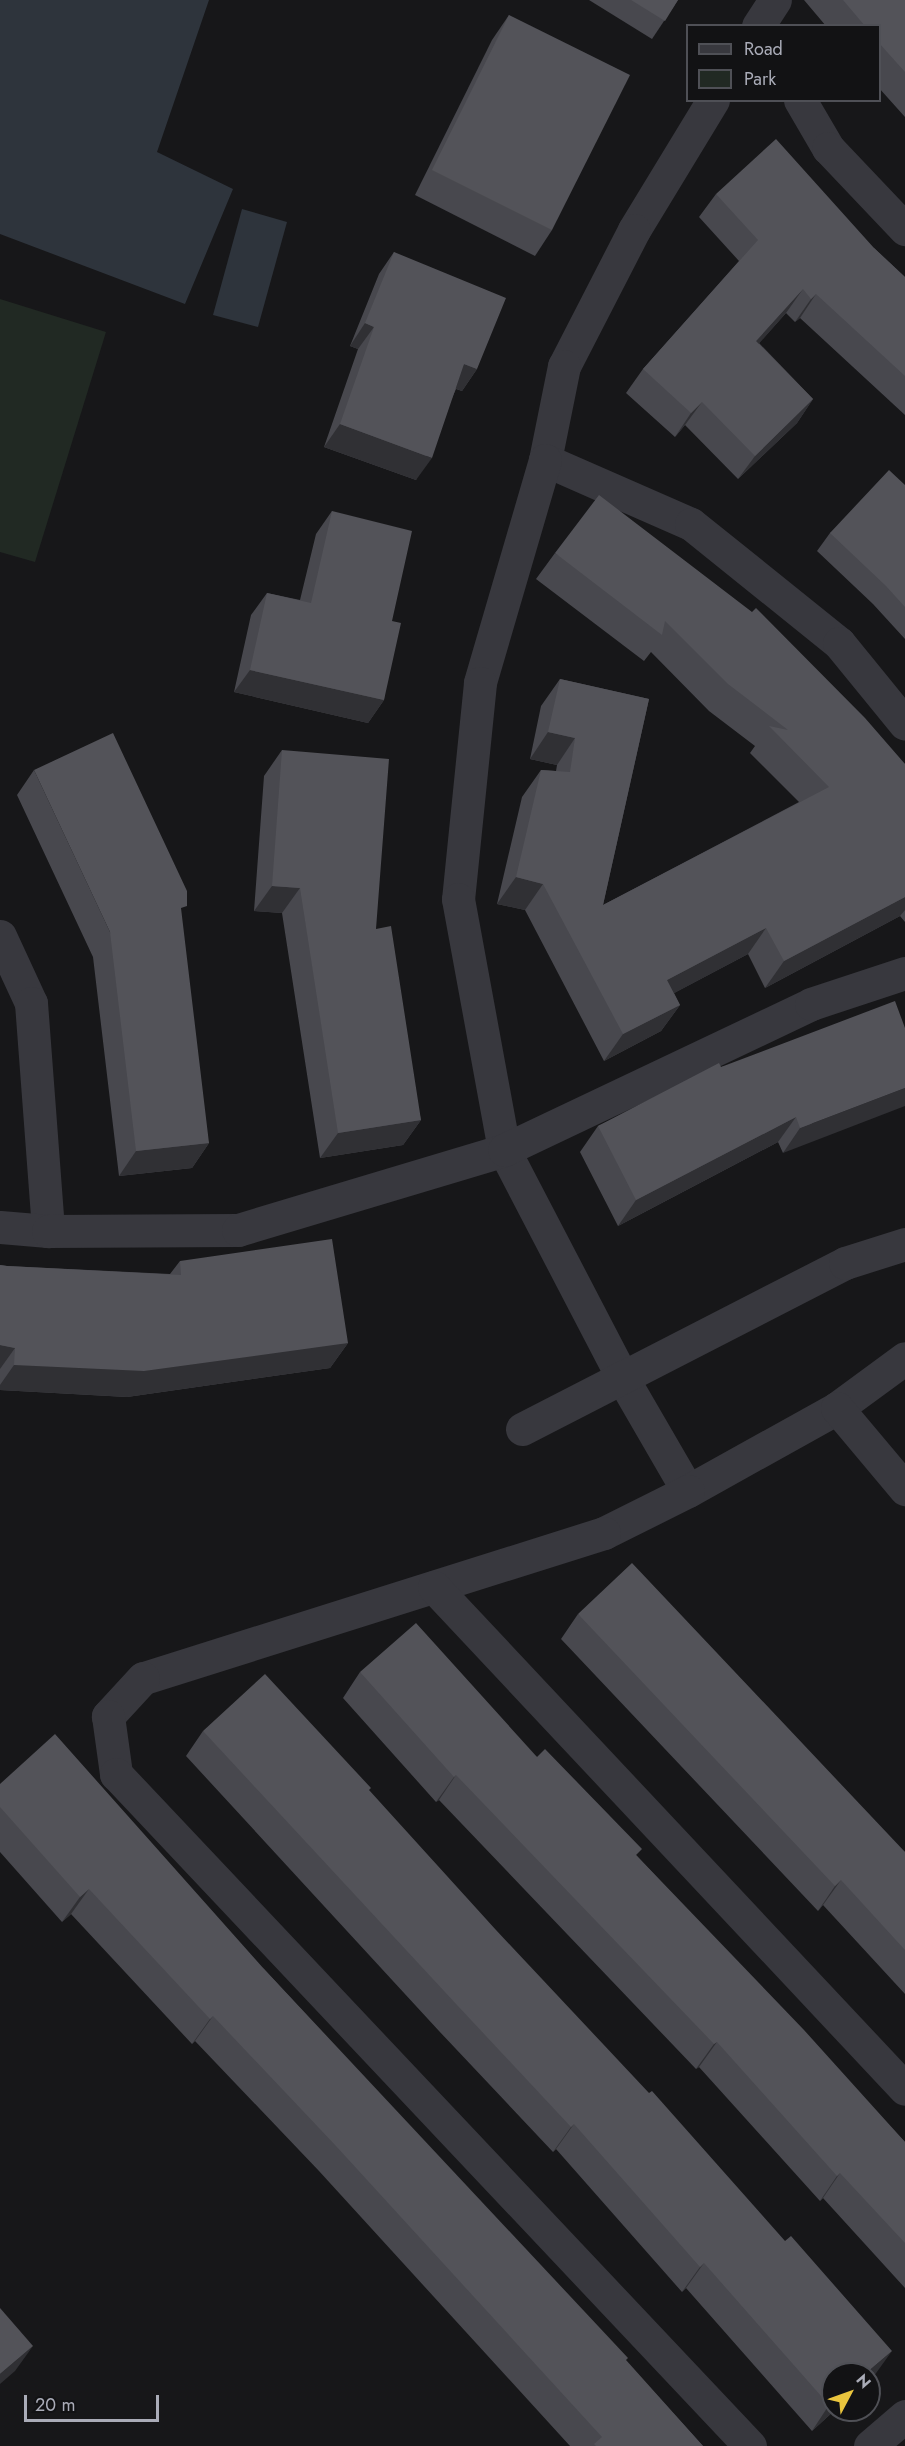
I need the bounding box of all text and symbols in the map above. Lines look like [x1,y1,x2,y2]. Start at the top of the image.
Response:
legend [686,24,881,102]
text: Road [744,36,783,62]
text: Park [744,66,776,92]
north arrow [821,2362,881,2422]
text: N [851,2369,876,2394]
scale bar [27,2383,162,2421]
text: 20 m [35,2392,75,2418]

